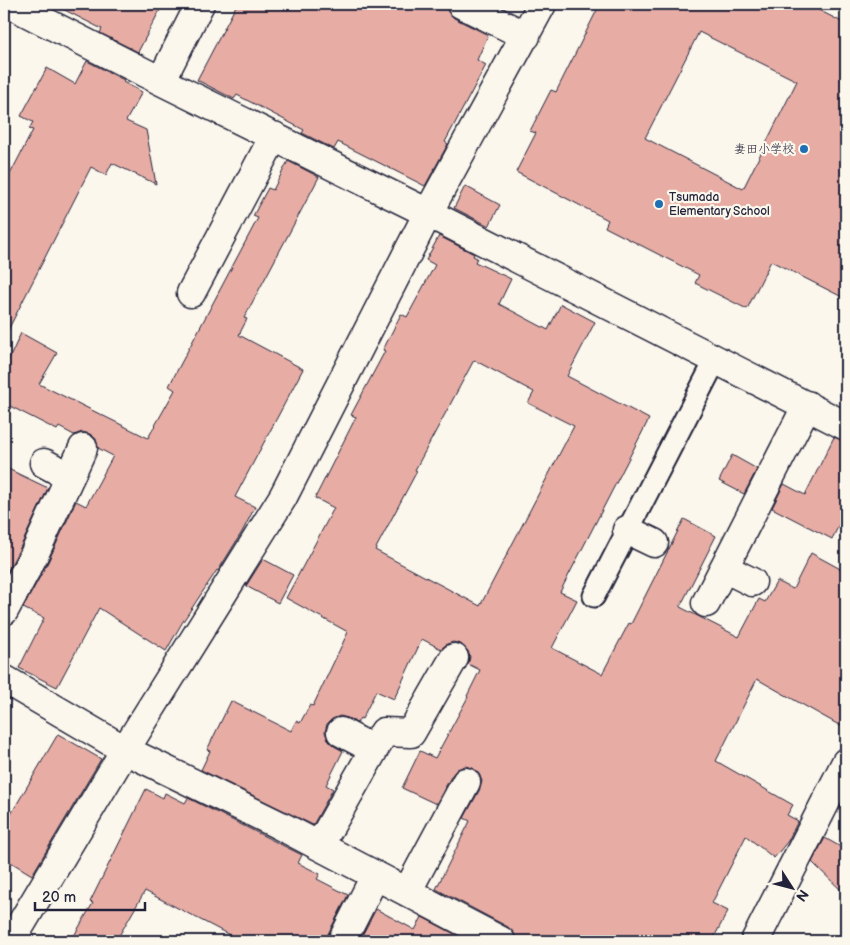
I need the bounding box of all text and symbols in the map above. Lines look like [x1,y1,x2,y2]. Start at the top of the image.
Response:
place label: 妻田小学校 [734,142,794,157]
marker: 妻田小学校 [798,143,810,155]
place label: Tsumada Elementary School [669,190,770,219]
marker: Tsumada Elementary School [653,198,665,210]
north arrow [768,862,818,912]
scale bar [35,880,145,912]
text: N [792,886,812,905]
text: 20 m [42,888,76,907]

